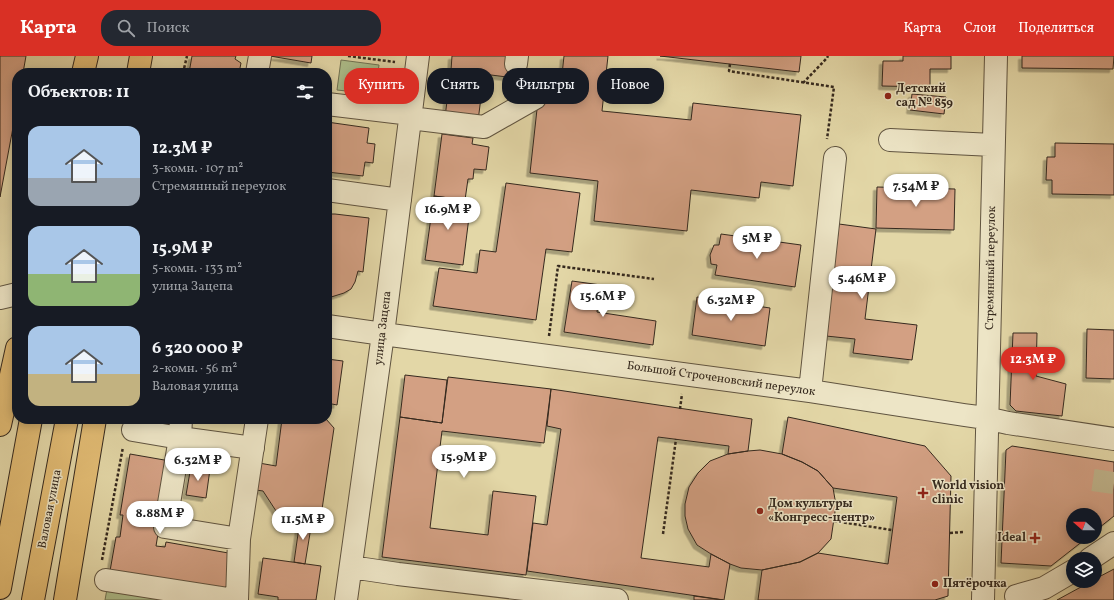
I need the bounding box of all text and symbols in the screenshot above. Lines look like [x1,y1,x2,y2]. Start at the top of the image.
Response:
search box [101,10,381,46]
text: Карта [20,15,77,41]
icon: search [115,17,137,39]
text: Поиск [147,18,190,39]
text: Карта [903,19,941,38]
text: Слои [963,19,996,38]
text: Поделиться [1018,19,1094,38]
chip: Купить [344,68,419,104]
chip: Снять [427,68,494,104]
chip: Фильтры [502,68,589,104]
chip: Новое [597,68,664,104]
text: Объектов: 11 [28,81,130,104]
icon: filters [294,81,316,103]
place label: Детский сад № 859 [896,81,953,111]
marker: Детский сад № 859 [883,91,893,101]
text: 12.3M ₽ [152,137,212,160]
icon: home [60,142,108,190]
text: 3-комн. · 107 m² [152,160,243,178]
pin: 7.54M ₽ [879,174,953,208]
text: Стремянный переулок [152,178,286,196]
text: 7.54M ₽ [893,178,939,196]
pin: 16.9M ₽ [411,197,485,231]
text: 16.9M ₽ [424,201,472,219]
street label: Стремянный переулок [982,205,1000,330]
pin: 5M ₽ [733,226,781,260]
text: 5M ₽ [742,230,772,248]
text: 15.9M ₽ [152,237,213,260]
icon: home [60,242,108,290]
text: 5-комн. · 133 m² [152,260,242,278]
pin: 5.46M ₽ [825,266,899,300]
text: 5.46M ₽ [838,270,886,288]
text: улица Зацепа [152,278,233,296]
pin: 15.6M ₽ [566,284,640,318]
text: 15.6M ₽ [580,288,626,306]
pin: 6.32M ₽ [694,288,768,322]
street label: улица Зацепа [371,290,395,366]
text: 6.32M ₽ [707,292,755,310]
text: 6 320 000 ₽ [152,337,243,360]
icon: home [60,342,108,390]
pin: 12.3M ₽ [996,347,1070,381]
text: 12.3M ₽ [1010,351,1056,369]
street label: Большой Строченовский переулок [626,358,817,400]
text: 2-комн. · 56 m² [152,360,237,378]
text: Валовая улица [152,378,239,396]
pin: 15.9M ₽ [427,445,501,479]
pin: 6.32M ₽ [161,448,235,482]
text: 15.9M ₽ [441,449,487,467]
text: 6.32M ₽ [174,452,222,470]
street label: Валовая улица [34,468,66,550]
place label: World vision clinic [932,478,1004,508]
marker: World vision clinic [917,487,929,499]
place label: Дом культуры «Конгресс-центр» [768,496,875,526]
pin: 8.88M ₽ [123,501,197,535]
text: 8.88M ₽ [136,505,184,523]
marker: Дом культуры «Конгресс-центр» [755,506,765,516]
pin: 11.5M ₽ [266,507,340,541]
north arrow [1066,508,1102,544]
map controls [1066,508,1102,588]
text: 11.5M ₽ [281,511,325,529]
place label: Ideal [997,530,1026,546]
marker: Ideal [1029,532,1041,544]
button: layers [1066,552,1102,588]
place label: Пятёрочка [943,576,1007,592]
marker: Пятёрочка [930,579,940,589]

